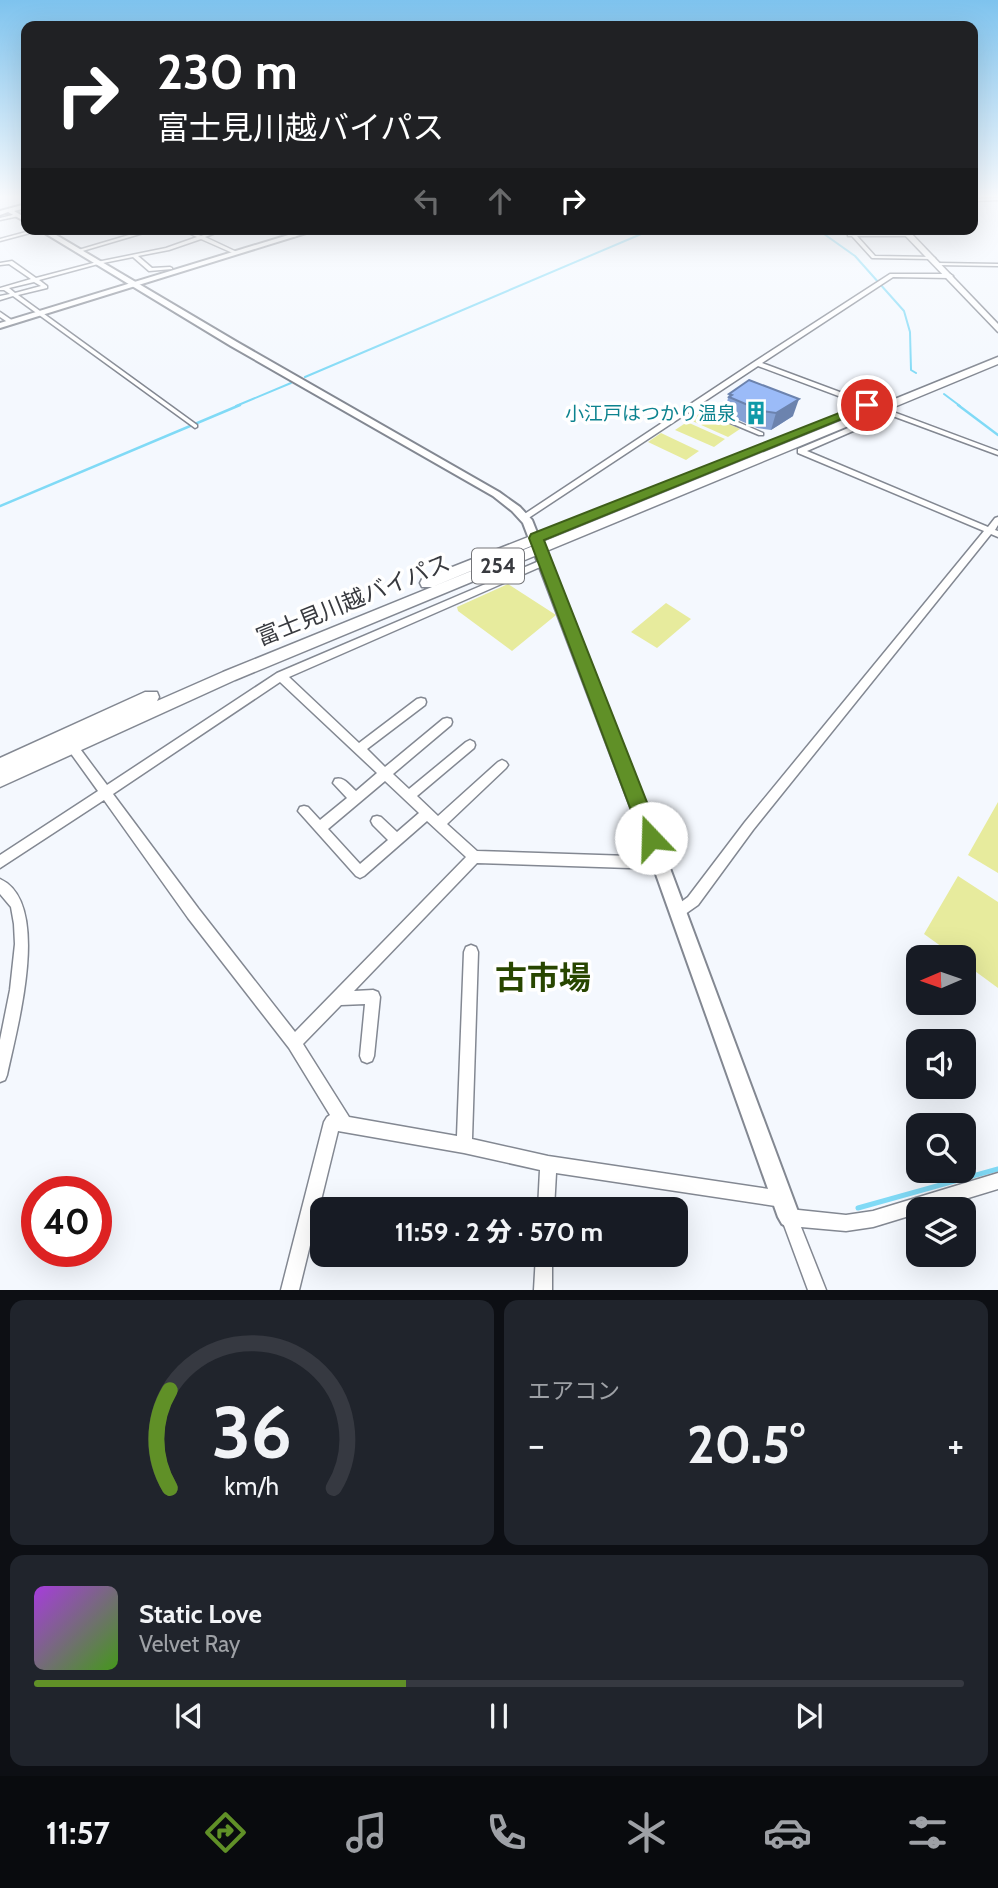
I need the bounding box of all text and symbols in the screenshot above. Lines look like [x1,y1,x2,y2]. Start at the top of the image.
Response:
text: 230 m [157,42,298,101]
icon: right [42,49,133,140]
text: 富士見川越バイパス [157,108,444,147]
icon: left [408,182,446,220]
icon: ahead [481,182,519,220]
icon: right [554,182,592,220]
pin [837,375,897,435]
icon: arrive [848,386,886,424]
building icon: 小江戸はつかり温泉 [742,399,770,427]
place label: 小江戸はつかり温泉 [565,402,736,425]
street label: 富士見川越バイパス [252,548,454,652]
road number: 254 [472,548,524,584]
position arrow [614,801,688,875]
north arrow [906,945,976,1015]
map controls [906,945,976,1267]
district label: 古市場 [495,958,591,997]
button: sound [906,1029,976,1099]
button: search [906,1113,976,1183]
speed limit sign: 40 [21,1176,112,1267]
button: layers [906,1197,976,1267]
text: 11:59 · 2 分 · 570 m [395,1216,603,1248]
text: エアコン [528,1377,620,1405]
text: 36 [212,1389,292,1477]
text: 20.5° [687,1413,805,1476]
text: − [528,1421,545,1468]
text: + [947,1421,964,1468]
text: km/h [225,1471,279,1501]
text: Static Love [139,1598,262,1630]
text: Velvet Ray [139,1630,240,1658]
icon: previous [170,1697,208,1735]
icon: pause [480,1697,518,1735]
icon: next [790,1697,828,1735]
icon: directions [201,1808,250,1857]
icon: music [342,1808,391,1857]
icon: phone [482,1808,531,1857]
icon: climate [622,1808,671,1857]
icon: car [763,1808,812,1857]
icon: filters [903,1808,952,1857]
text: 11:57 [46,1813,110,1852]

